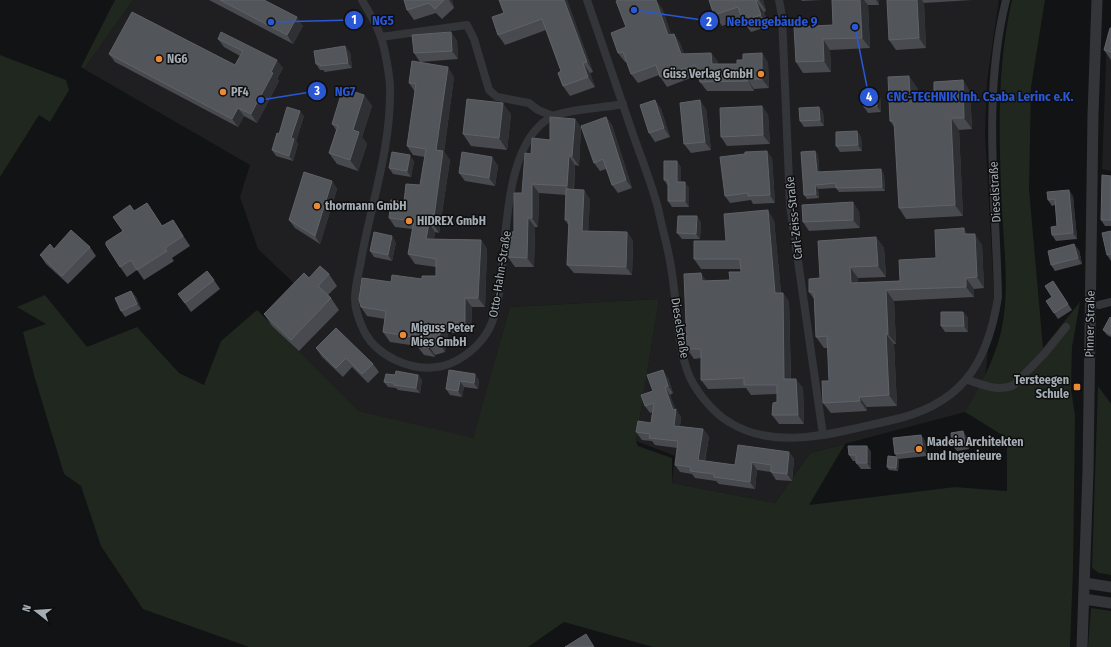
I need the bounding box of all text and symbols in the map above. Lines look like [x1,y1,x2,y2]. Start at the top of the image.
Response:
callout: NG5 [344,8,402,33]
callout: Nebengebäude 9 [699,9,826,34]
text: 1 [351,13,357,27]
text: NG5 [372,13,394,28]
text: Nebengebäude 9 [727,14,818,29]
text: 2 [705,15,712,29]
place label: NG6 [167,52,188,66]
marker: NG6 [154,54,164,64]
place label: Güss Verlag GmbH [663,67,753,81]
marker: Güss Verlag GmbH [756,69,766,79]
callout: NG7 [307,79,364,104]
text: 3 [313,84,320,98]
text: NG7 [335,84,356,99]
callout: CNC-TECHNIK Inh. Csaba Lerinc e.K. [859,84,1081,109]
place label: PF4 [231,85,249,99]
marker: PF4 [218,87,228,97]
text: CNC-TECHNIK Inh. Csaba Lerinc e.K. [887,89,1073,104]
text: 4 [866,90,872,104]
street label: Dieselstraße [986,161,1004,223]
street label: Carl-Zeiss-Straße [783,176,805,260]
place label: thormann GmbH [325,199,406,213]
marker: thormann GmbH [312,201,322,211]
place label: HIDREX GmbH [417,214,486,228]
marker: HIDREX GmbH [404,216,414,226]
street label: Otto-Hahn-Straße [486,230,514,318]
street label: Pinner Straße [1082,290,1098,358]
street label: Dieselstraße [668,297,692,359]
place label: Miguss Peter Mies GmbH [411,321,475,349]
marker: Miguss Peter Mies GmbH [398,330,408,340]
place label: Tersteegen Schule [1014,373,1069,401]
marker: Tersteegen Schule [1072,382,1082,392]
place label: Madeia Architekten und Ingenieure [927,435,1024,463]
marker: Madeia Architekten und Ingenieure [914,444,924,454]
north arrow [16,591,56,631]
text: N [20,603,34,613]

